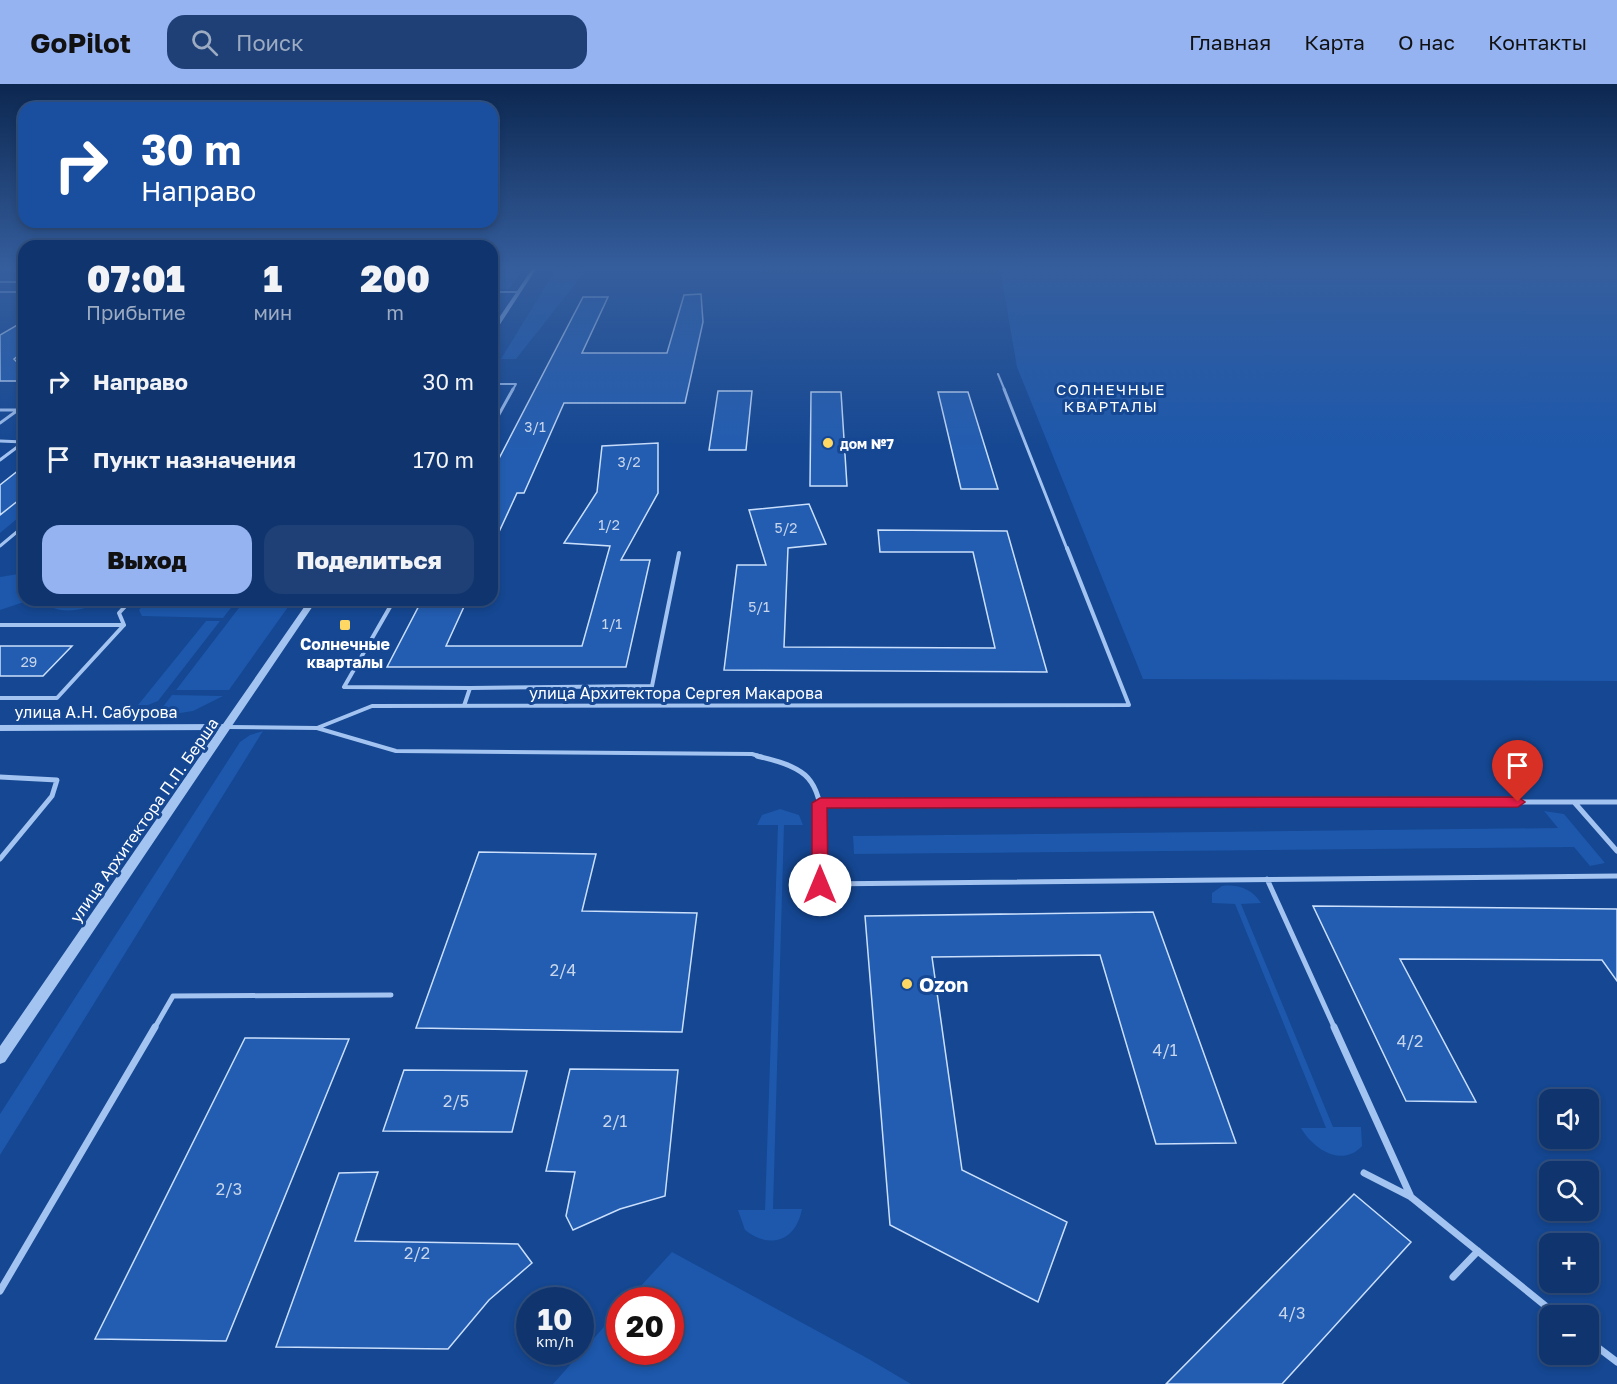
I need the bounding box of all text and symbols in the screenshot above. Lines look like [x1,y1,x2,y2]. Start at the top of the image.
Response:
search box [167,15,587,69]
text: GoPilot [30,26,131,59]
icon: search [188,26,221,59]
text: Поиск [236,29,304,56]
text: Главная [1189,29,1271,55]
text: Карта [1304,29,1365,55]
text: О нас [1398,29,1455,55]
text: Контакты [1488,29,1587,55]
text: 30 m [141,124,241,174]
icon: right [42,126,120,204]
text: Направо [141,175,256,207]
text: 07:01 [87,257,185,300]
text: 1 [263,257,282,300]
text: 200 [360,257,430,300]
text: Прибытие [86,300,186,324]
text: мин [253,300,292,324]
text: m [386,300,404,324]
icon: right [42,365,75,398]
text: Направо [93,368,188,395]
text: 30 m [423,368,474,395]
district label: СОЛНЕЧНЫЕ КВАРТАЛЫ [1056,380,1166,415]
house number: 3/1 [524,418,546,435]
place label: дом №7 [840,435,894,452]
marker: дом №7 [821,436,835,450]
icon: arrive [42,443,75,476]
text: Пункт назначения [93,446,296,473]
text: 170 m [413,446,474,473]
house number: 3/2 [617,453,641,470]
house number: 1/2 [598,516,620,533]
house number: 5/2 [775,519,797,536]
button: Выход [42,525,252,594]
button: Поделиться [264,525,474,594]
house number: 5/1 [748,598,770,615]
house number: 1/1 [602,615,622,632]
marker: Солнечные кварталы [338,618,352,632]
place label: Солнечные кварталы [300,634,390,672]
house number: 29 [21,653,37,670]
street label: улица Архитектора Сергея Макарова [529,683,823,703]
street label: улица А.Н. Сабурова [14,702,178,722]
street label: улица Архитектора П.П. Берша [65,714,223,926]
pin [1492,740,1543,802]
icon: arrive [1501,749,1534,782]
position arrow [788,853,852,917]
house number: 2/4 [550,960,576,980]
place label: Ozon [919,972,968,996]
marker: Ozon [900,977,914,991]
house number: 4/2 [1397,1031,1423,1051]
house number: 4/1 [1152,1040,1178,1060]
map controls [1539,1089,1599,1365]
button: sound [1539,1089,1599,1149]
house number: 2/5 [443,1091,469,1111]
house number: 2/1 [603,1111,628,1131]
button: search [1539,1161,1599,1221]
house number: 2/3 [216,1179,242,1199]
button: + [1539,1233,1599,1293]
house number: 2/2 [404,1243,430,1263]
speed limit sign: 20 [606,1287,684,1365]
text: 10 [538,1301,572,1337]
house number: 4/3 [1279,1303,1305,1323]
button: − [1539,1305,1599,1365]
text: km/h [536,1332,574,1350]

